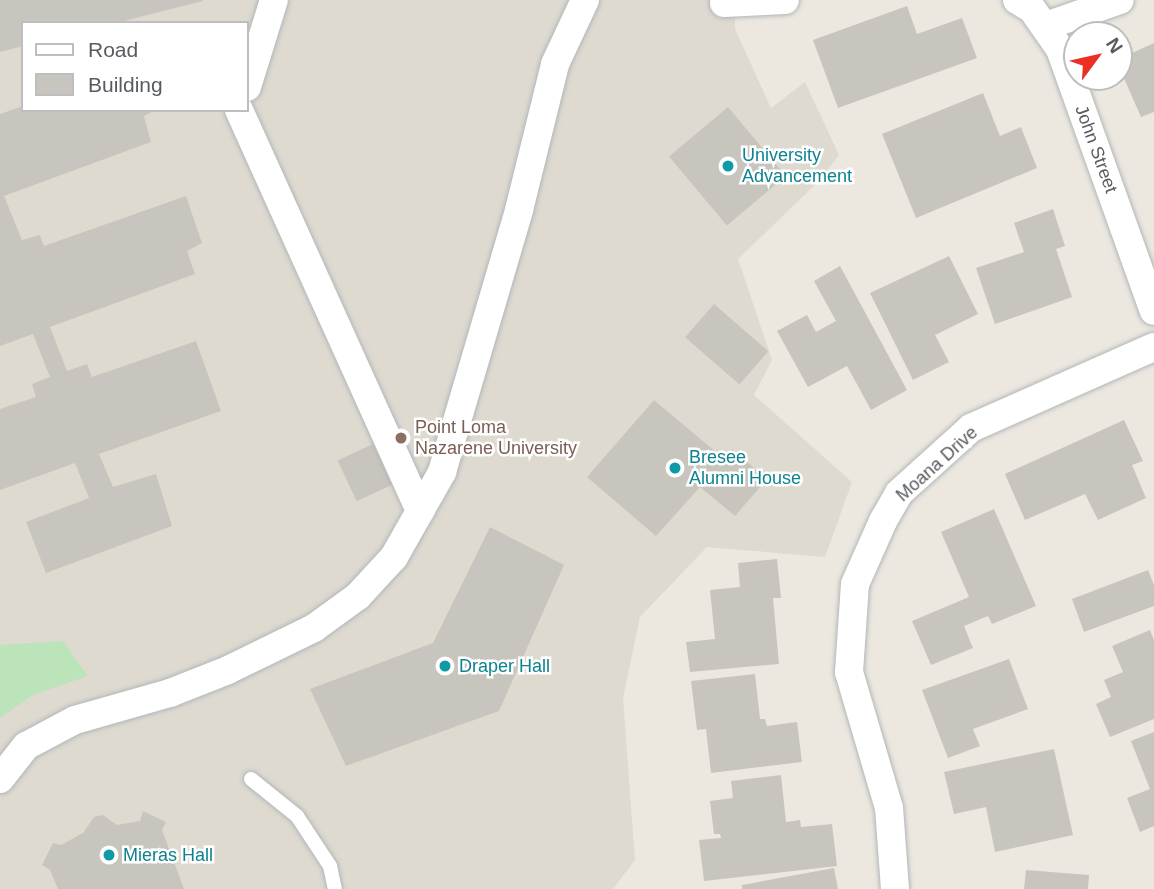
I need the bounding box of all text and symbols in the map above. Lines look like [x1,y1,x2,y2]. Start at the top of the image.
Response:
legend [21,21,248,112]
north arrow [1063,21,1133,91]
text: N [1102,34,1127,57]
text: Road [88,38,138,61]
text: Building [88,73,163,96]
street label: John Street [1070,102,1122,196]
place label: University Advancement [742,145,852,188]
marker: University Advancement [720,158,736,174]
place label: Point Loma Nazarene University [415,417,577,460]
street label: Moana Drive [892,422,982,506]
marker: Point Loma Nazarene University [393,430,409,446]
place label: Bresee Alumni House [689,447,801,490]
marker: Bresee Alumni House [667,460,683,476]
place label: Draper Hall [459,655,550,677]
marker: Draper Hall [437,658,453,674]
place label: Mieras Hall [123,844,213,866]
marker: Mieras Hall [101,847,117,863]

